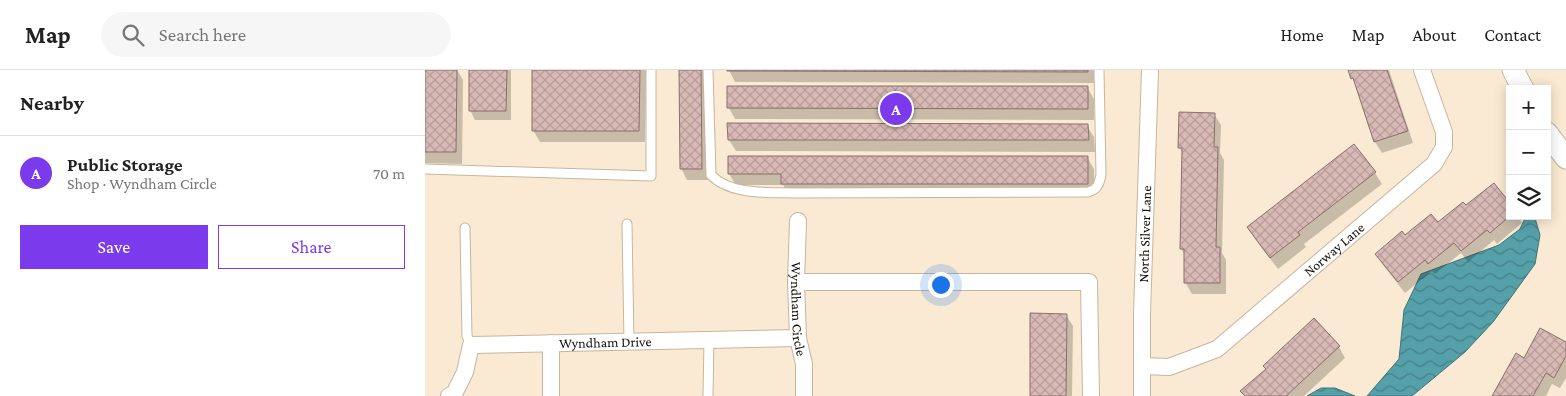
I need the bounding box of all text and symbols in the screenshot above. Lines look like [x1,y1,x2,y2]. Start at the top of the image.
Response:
search box [101,12,451,57]
text: Map [25,21,71,48]
icon: search [119,21,147,49]
text: Search here [159,24,246,45]
text: Home [1281,25,1324,45]
text: Map [1352,25,1384,45]
text: About [1412,25,1456,45]
text: Contact [1484,25,1541,45]
map controls [1506,85,1551,220]
button: + [1506,85,1551,130]
pin: A [880,90,912,128]
text: Nearby [20,91,84,115]
button: − [1506,130,1551,175]
text: Public Storage [67,154,183,175]
text: A [31,165,41,182]
text: 70 m [373,165,405,182]
text: Shop · Wyndham Circle [67,175,217,192]
button: layers [1506,175,1551,220]
street label: North Silver Lane [1135,185,1154,283]
street label: Norway Lane [1301,219,1367,279]
button: Save [20,225,208,269]
button: Share [218,225,405,269]
street label: Wyndham Circle [788,262,810,357]
your location [928,272,954,298]
street label: Wyndham Drive [559,333,652,351]

